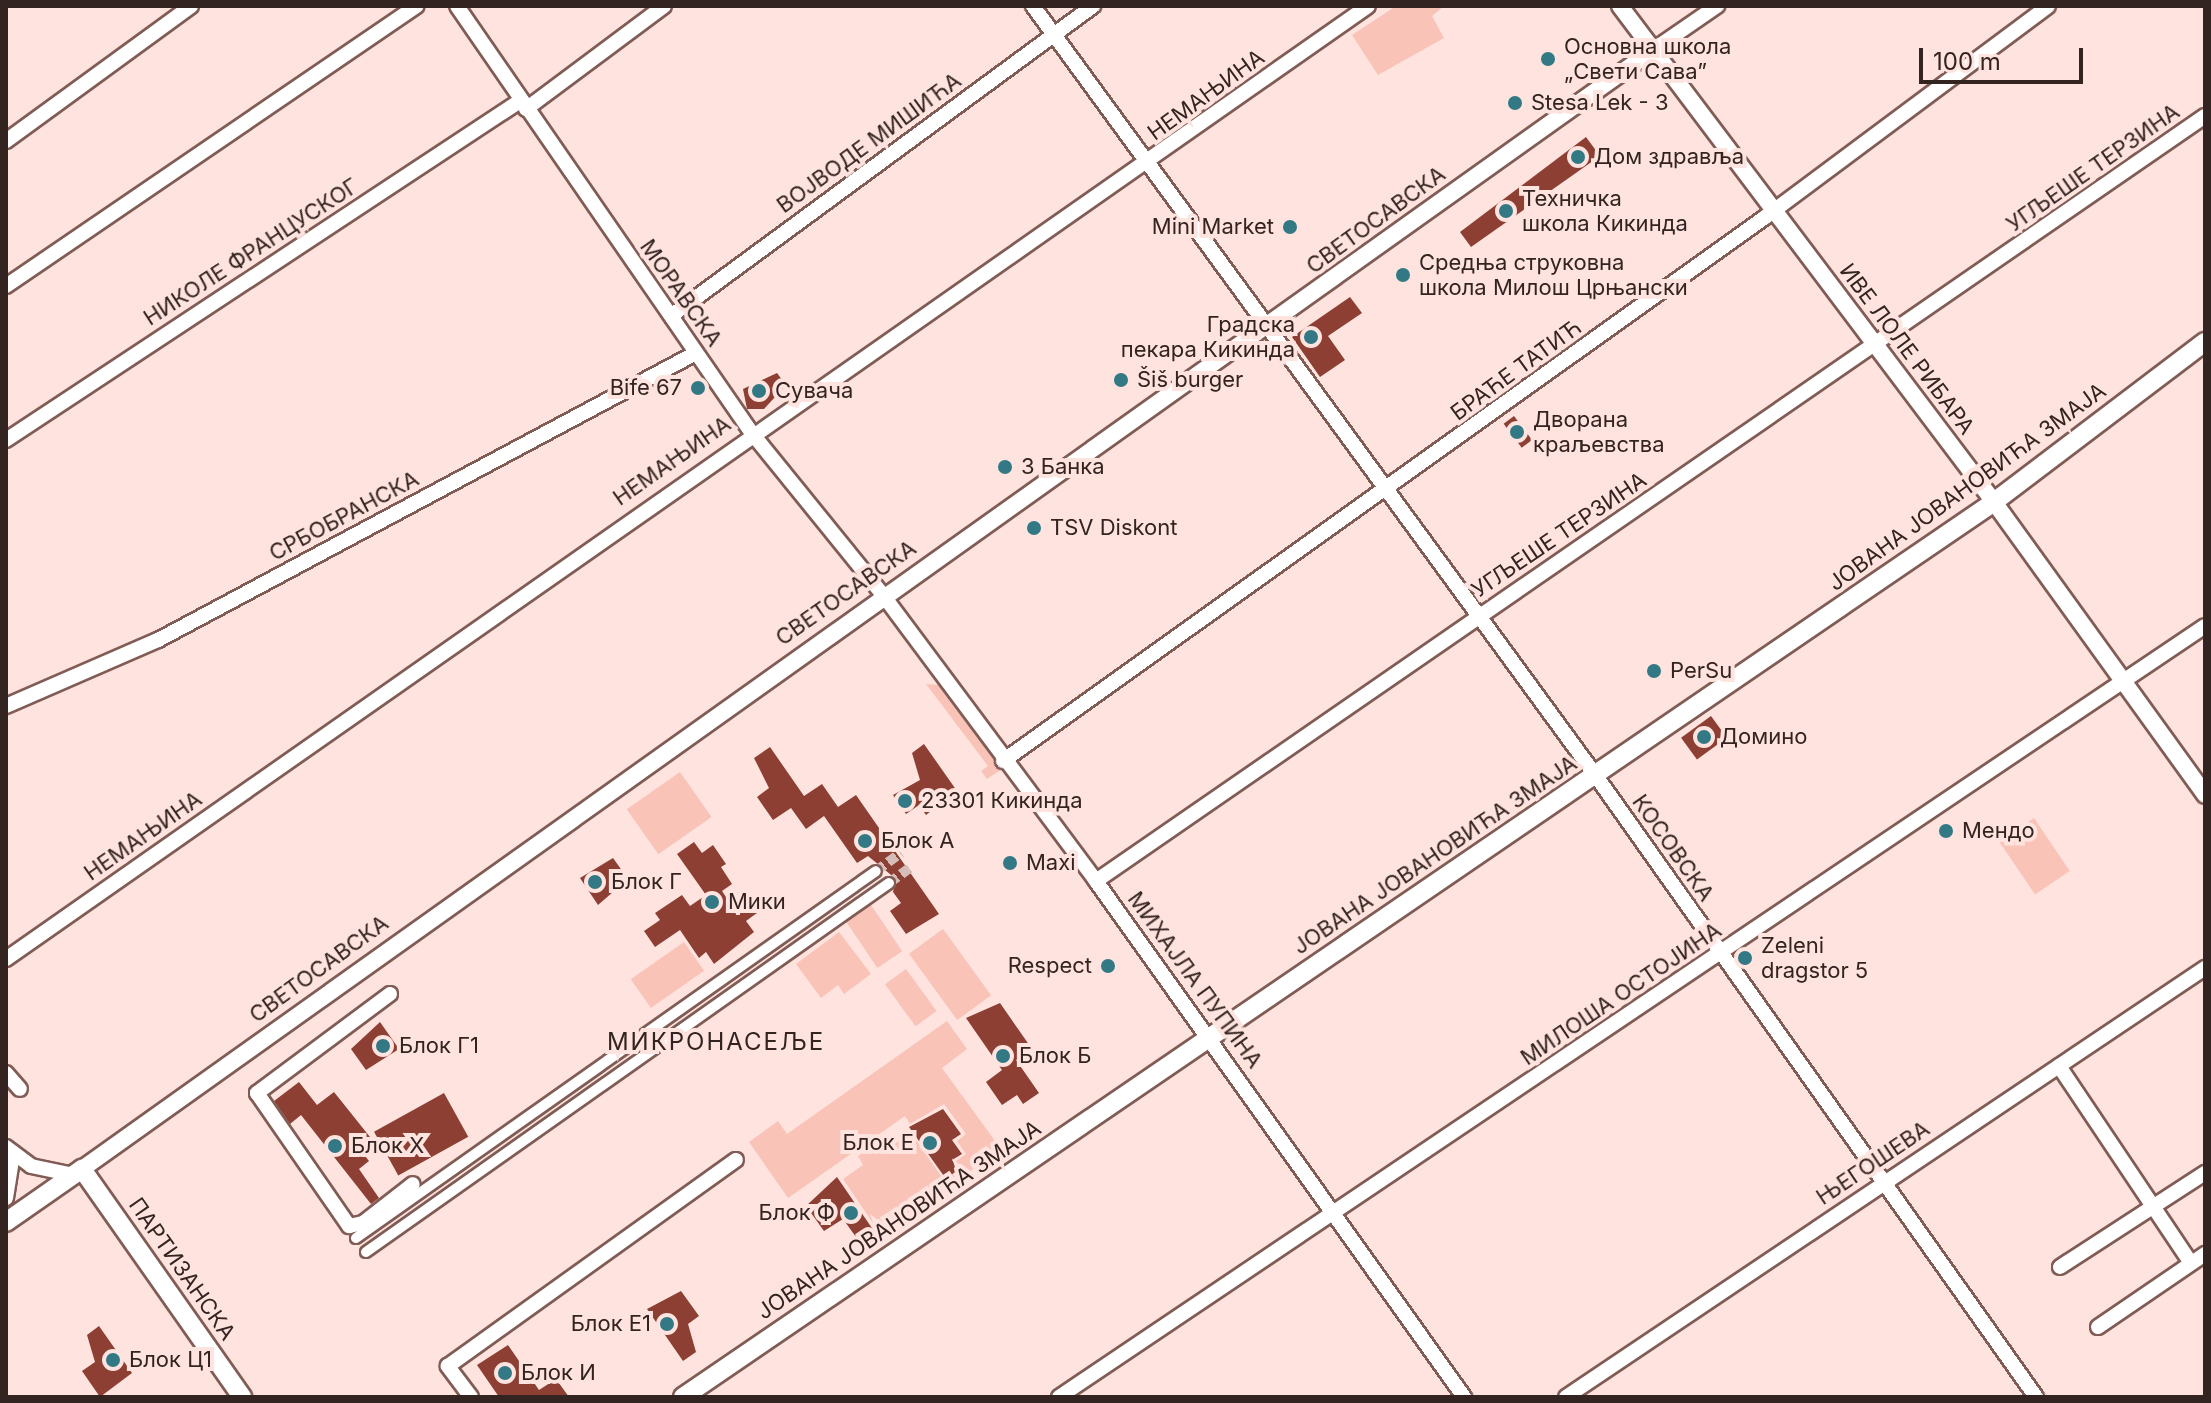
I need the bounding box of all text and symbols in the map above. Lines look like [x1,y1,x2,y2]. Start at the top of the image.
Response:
scale bar [1923,32,2087,82]
place label: Основна школа „Свети Сава” [1564,33,1731,84]
street label: НЕМАЊИНА [1143,44,1269,146]
text: 100 m [1933,47,2001,76]
marker: Основна школа „Свети Сава” [1539,50,1557,68]
street label: ВОЈВОДЕ МИШИЋА [772,67,966,219]
place label: Stesa Lek - 3 [1531,90,1668,116]
marker: Stesa Lek - 3 [1506,94,1524,112]
street label: УГЉЕШЕ ТЕРЗИНА [2002,98,2184,238]
place label: Дом здравља [1594,144,1744,170]
marker: Дом здравља [1569,148,1587,166]
street label: СВЕТОСАВСКА [1301,161,1451,279]
street label: НИКОЛЕ ФРАНЦУСКОГ [139,173,363,331]
place label: Техничка школа Кикинда [1522,185,1688,236]
marker: Техничка школа Кикинда [1497,202,1515,220]
place label: Mini Market [1152,214,1274,240]
marker: Mini Market [1281,218,1299,236]
street label: МОРАВСКА [634,234,728,352]
place label: Средња струковна школа Милош Црњански [1419,249,1688,300]
street label: ИВЕ ЛОЛЕ РИБАРА [1834,258,1980,440]
marker: Средња струковна школа Милош Црњански [1394,266,1412,284]
place label: Градска пекара Кикинда [1121,311,1295,362]
street label: БРАЋЕ ТАТИЋ [1446,314,1586,426]
marker: Градска пекара Кикинда [1302,328,1320,346]
place label: Šiš burger [1137,367,1243,393]
marker: Šiš burger [1112,371,1130,389]
place label: Bife 67 [610,375,682,401]
street label: ЈОВАНА ЈОВАНОВИЋА ЗМАЈА [1823,377,2111,597]
place label: Сувача [775,378,853,404]
marker: Bife 67 [689,379,707,397]
marker: Сувача [750,382,768,400]
place label: Дворана краљевства [1533,406,1664,458]
street label: НЕМАЊИНА [608,411,736,511]
marker: Дворана краљевства [1508,423,1526,441]
place label: 3 Банка [1021,454,1105,480]
marker: 3 Банка [996,458,1014,476]
street label: СРБОБРАНСКА [265,466,423,566]
street label: УГЉЕШЕ ТЕРЗИНА [1467,467,1651,603]
place label: TSV Diskont [1050,515,1177,541]
marker: TSV Diskont [1025,519,1043,537]
street label: СВЕТОСАВСКА [771,535,921,651]
place label: PerSu [1670,658,1732,684]
marker: PerSu [1645,662,1663,680]
place label: Домино [1720,724,1807,750]
marker: Домино [1695,728,1713,746]
street label: ЈОВАНА ЈОВАНОВИЋА ЗМАЈА [1288,750,1582,960]
street label: НЕМАЊИНА [79,786,207,886]
place label: 23301 Кикинда [921,788,1083,814]
street label: КОСОВСКА [1627,790,1719,906]
marker: 23301 Кикинда [896,792,914,810]
place label: Мендо [1962,818,2035,844]
marker: Мендо [1937,822,1955,840]
place label: Блок А [881,828,954,854]
marker: Блок А [856,832,874,850]
place label: Maxi [1026,850,1076,876]
marker: Maxi [1001,854,1019,872]
place label: Блок Г [611,869,682,895]
marker: Блок Г [586,873,604,891]
street label: МИХАЈЛА ПУПИНА [1122,887,1268,1073]
place label: Мики [728,889,786,915]
marker: Мики [703,893,721,911]
street label: СВЕТОСАВСКА [244,910,394,1028]
street label: МИЛОША ОСТОЈИНА [1516,917,1726,1071]
place label: Zeleni dragstor 5 [1761,932,1868,984]
marker: Zeleni dragstor 5 [1736,949,1754,967]
place label: Respect [1008,953,1092,979]
marker: Respect [1099,957,1117,975]
district label: МИКРОНАСЕЉЕ [607,1028,825,1056]
place label: Блок Г1 [399,1033,479,1059]
marker: Блок Г1 [374,1037,392,1055]
place label: Блок Б [1019,1043,1091,1069]
marker: Блок Б [994,1047,1012,1065]
street label: ЈОВАНА ЈОВАНОВИЋА ЗМАЈА [752,1115,1046,1325]
street label: ЊЕГОШЕВА [1811,1116,1935,1210]
place label: Блок Е [843,1130,914,1156]
place label: Блок Х [351,1133,424,1159]
marker: Блок Е [921,1134,939,1152]
marker: Блок Х [326,1137,344,1155]
street label: ПАРТИЗАНСКА [123,1193,241,1345]
place label: Блок Ф [759,1200,835,1226]
marker: Блок Ф [842,1204,860,1222]
place label: Блок Е1 [571,1311,651,1337]
marker: Блок Е1 [658,1315,676,1333]
place label: Блок Ц1 [129,1347,212,1373]
marker: Блок Ц1 [104,1351,122,1369]
place label: Блок И [521,1360,596,1386]
marker: Блок И [496,1364,514,1382]

